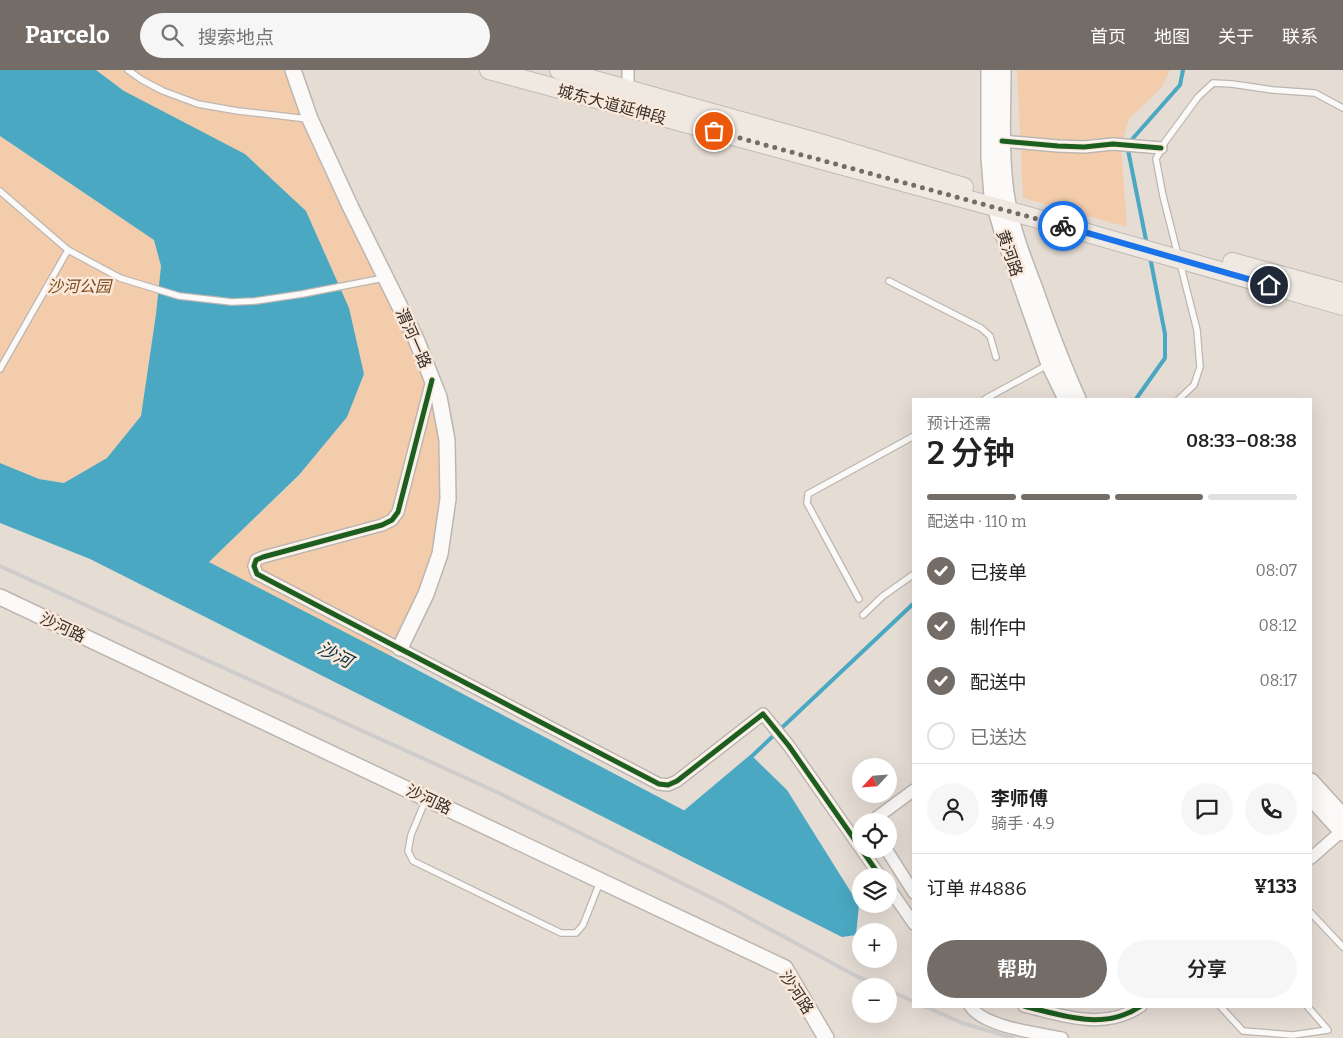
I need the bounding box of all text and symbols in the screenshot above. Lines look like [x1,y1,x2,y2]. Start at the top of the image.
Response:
search box [140,13,490,58]
text: Parcelo [25,21,110,49]
icon: search [158,21,186,49]
text: 搜索地点 [198,26,274,49]
text: 首页 [1090,26,1126,48]
text: 地图 [1154,26,1190,48]
text: 关于 [1218,26,1254,48]
text: 联系 [1282,26,1318,48]
street label: 城东大道延伸段 [555,81,668,128]
pin [693,110,735,152]
icon: bag [700,117,728,145]
courier [1038,201,1088,251]
icon: bike [1049,212,1077,240]
street label: 黄河路 [993,227,1026,279]
pin [1248,264,1290,306]
icon: home [1255,271,1283,299]
park label: 沙河公园 [47,277,113,296]
street label: 渭河一路 [392,305,435,371]
text: 预计还需 [927,414,991,433]
text: 08:33–08:38 [1186,429,1297,452]
text: 2 分钟 [927,434,1015,472]
text: 配送中 · 110 m [927,512,1027,531]
icon: check [927,557,955,585]
text: 已接单 [970,561,1027,584]
text: 08:07 [1255,561,1297,580]
street label: 沙河路 [37,609,89,646]
icon: check [927,612,955,640]
text: 制作中 [970,616,1027,639]
text: 08:12 [1259,616,1297,635]
water label: 沙河 [314,637,359,674]
icon: check [927,667,955,695]
text: 配送中 [970,671,1027,694]
text: 08:17 [1259,671,1297,690]
text: 已送达 [970,726,1027,749]
north arrow [852,758,898,802]
map controls [852,758,897,1023]
street label: 沙河路 [403,781,455,818]
button: person [927,783,979,835]
button: chat [1181,783,1233,835]
button: phone [1245,783,1297,835]
text: 李师傅 [991,787,1048,810]
button: locate [852,813,897,858]
text: 骑手 · 4.9 [991,814,1055,833]
button: layers [852,868,897,913]
text: ¥133 [1254,875,1297,898]
text: 订单 #4886 [927,877,1027,900]
button: + [852,923,897,968]
button: 帮助 [927,940,1107,998]
button: 分享 [1117,940,1297,998]
street label: 沙河路 [776,967,818,1018]
button: − [852,978,897,1023]

